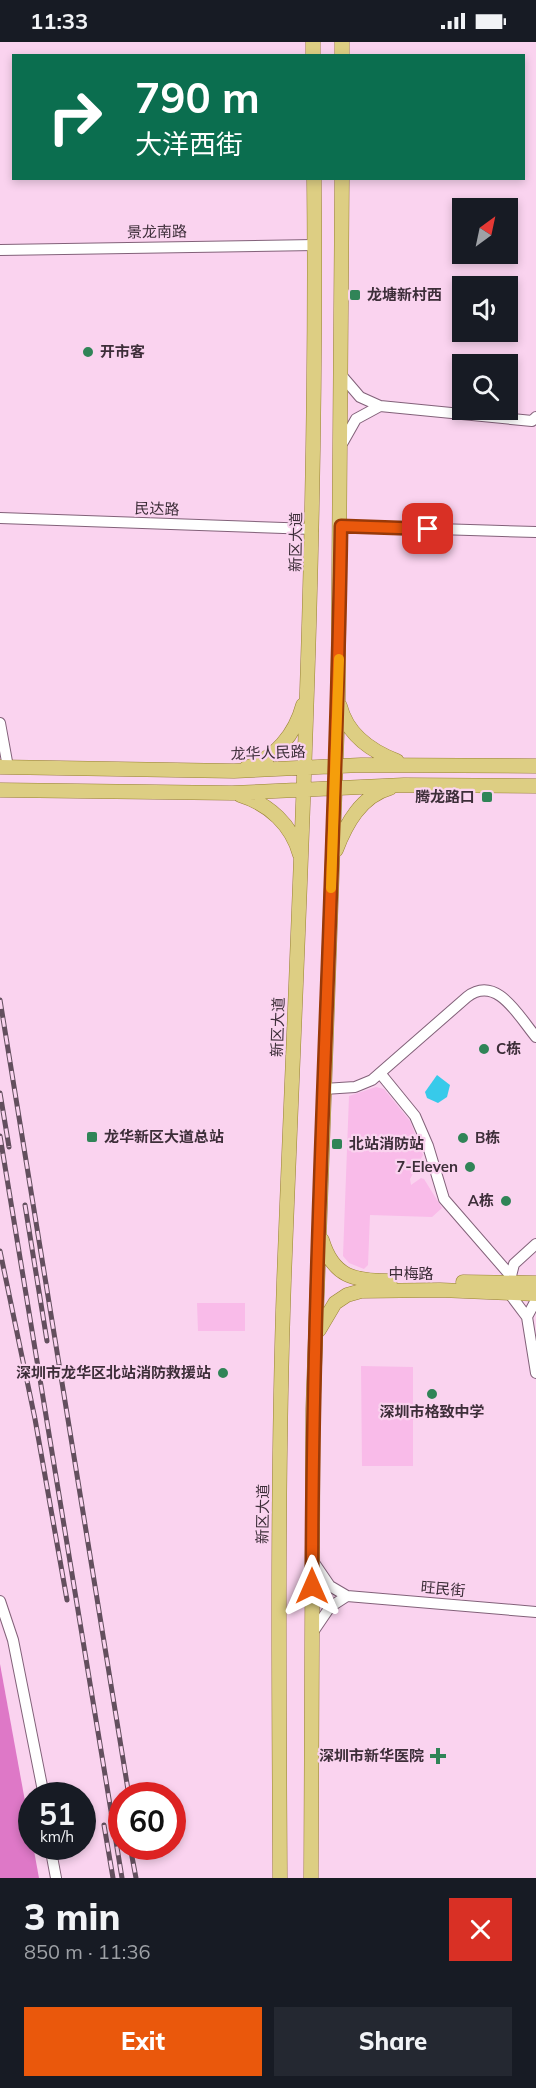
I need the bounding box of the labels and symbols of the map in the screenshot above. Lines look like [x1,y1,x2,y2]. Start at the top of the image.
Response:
north arrow [452,198,518,264]
street label: 景龙南路 [127,221,187,242]
place label: 龙塘新村西 [367,285,442,304]
marker: 龙塘新村西 [348,288,362,302]
place label: 开市客 [100,342,145,361]
marker: 开市客 [81,345,95,359]
street label: 民达路 [134,498,180,519]
pin [402,503,453,554]
street label: 新区大道 [285,512,306,572]
street label: 龙华人民路 [230,742,306,763]
place label: 腾龙路口 [415,787,475,806]
marker: 腾龙路口 [480,790,494,804]
street label: 新区大道 [267,997,288,1057]
place label: C栋 [496,1039,521,1058]
marker: C栋 [477,1042,491,1056]
place label: 龙华新区大道总站 [104,1127,224,1146]
place label: B栋 [475,1128,500,1147]
marker: 龙华新区大道总站 [85,1130,99,1144]
marker: B栋 [456,1131,470,1145]
place label: 北站消防站 [349,1134,424,1153]
marker: 北站消防站 [330,1137,344,1151]
place label: 7-Eleven [396,1157,458,1176]
marker: 7-Eleven [463,1160,477,1174]
place label: A栋 [468,1191,494,1210]
marker: A栋 [499,1194,513,1208]
street label: 中梅路 [388,1264,434,1283]
place label: 深圳市龙华区北站消防救援站 [16,1363,211,1382]
marker: 深圳市龙华区北站消防救援站 [216,1366,230,1380]
marker: 深圳市格致中学 [425,1387,439,1401]
place label: 深圳市格致中学 [379,1402,485,1421]
street label: 新区大道 [252,1484,273,1544]
position arrow [280,1554,344,1618]
street label: 旺民街 [420,1577,466,1600]
place label: 深圳市新华医院 [319,1746,424,1765]
marker: 深圳市新华医院 [429,1747,447,1765]
speed limit sign: 60 [108,1782,186,1860]

